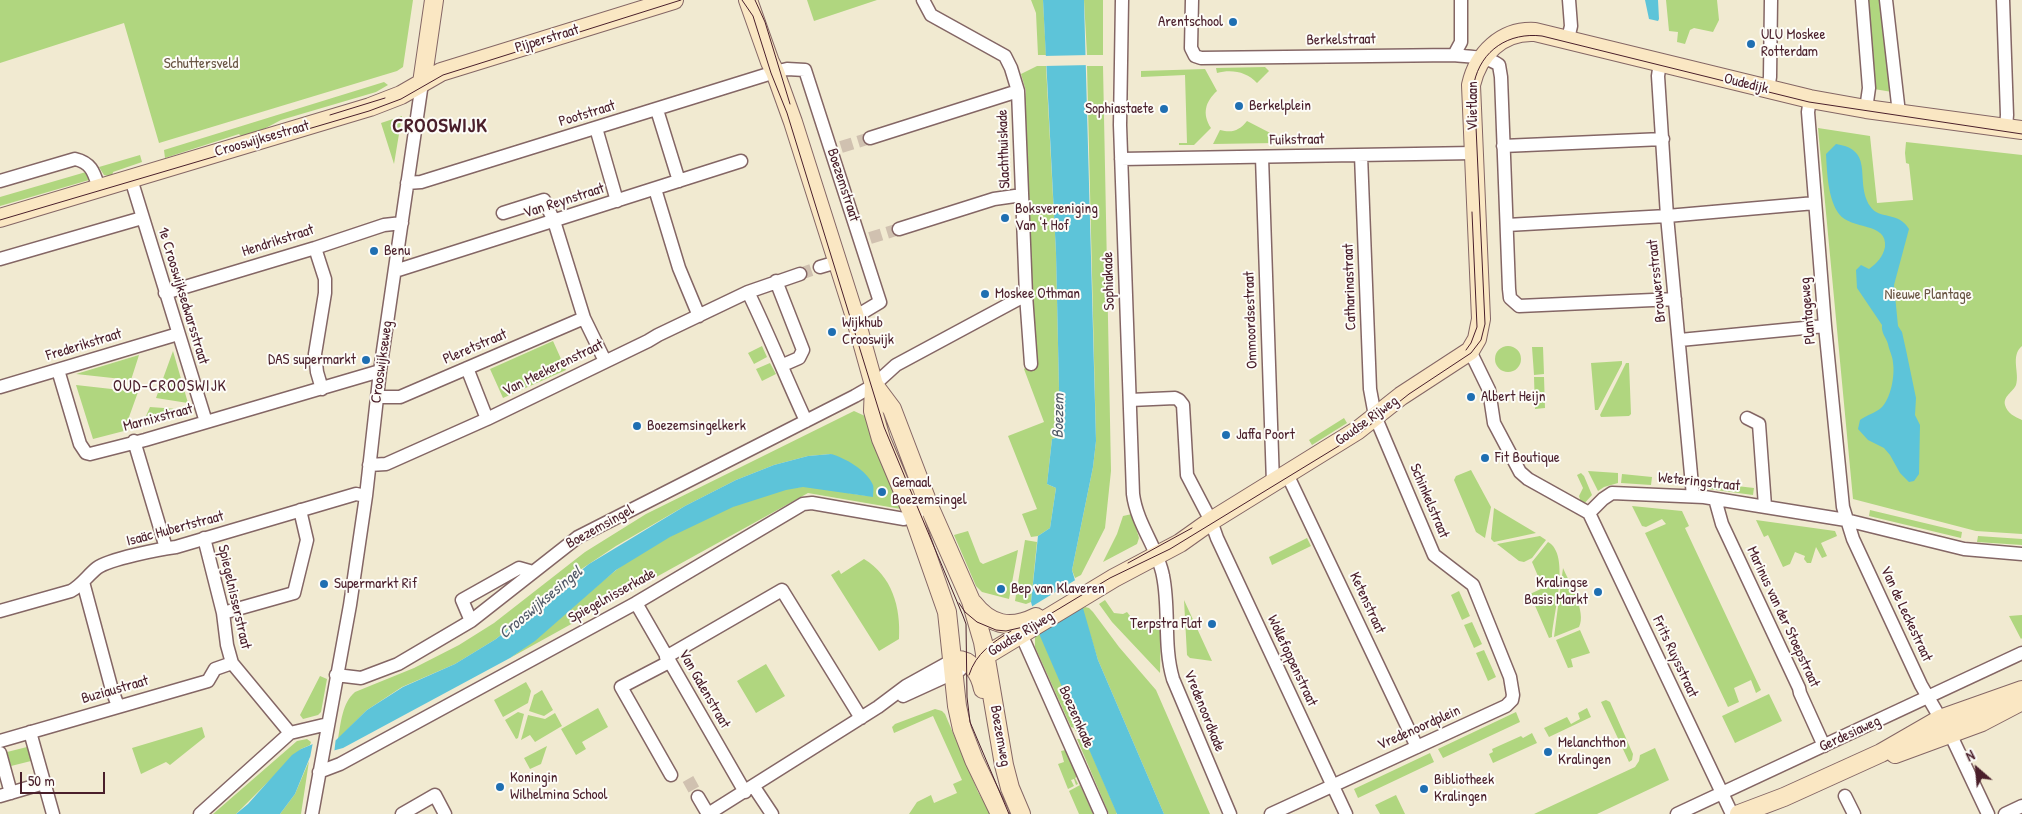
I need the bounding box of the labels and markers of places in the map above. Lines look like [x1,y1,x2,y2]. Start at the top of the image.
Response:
place label: Arentschool [1158,13,1223,31]
marker: Arentschool [1227,16,1239,28]
place label: ULU Moskee Rotterdam [1761,26,1825,61]
marker: ULU Moskee Rotterdam [1745,38,1757,50]
place label: Berkelplein [1249,97,1311,115]
place label: Sophiastaete [1085,100,1154,118]
marker: Berkelplein [1233,100,1245,112]
marker: Sophiastaete [1158,103,1170,115]
place label: Boksvereniging Van 't Hof [1015,200,1098,235]
marker: Boksvereniging Van 't Hof [999,212,1011,224]
place label: Benu [384,242,410,260]
marker: Benu [368,245,380,257]
place label: Moskee Othman [995,285,1080,303]
marker: Moskee Othman [979,288,991,300]
place label: Wijkhub Crooswijk [842,314,894,349]
marker: Wijkhub Crooswijk [826,326,838,338]
place label: DAS supermarkt [268,351,356,369]
marker: DAS supermarkt [360,354,372,366]
place label: Albert Heijn [1481,388,1545,406]
marker: Albert Heijn [1465,391,1477,403]
place label: Boezemsingelkerk [647,417,746,435]
marker: Boezemsingelkerk [631,420,643,432]
place label: Jaffa Poort [1236,426,1295,444]
marker: Jaffa Poort [1220,429,1232,441]
place label: Fit Boutique [1495,449,1560,467]
marker: Fit Boutique [1479,452,1491,464]
place label: Gemaal Boezemsingel [892,474,967,509]
marker: Gemaal Boezemsingel [876,486,888,498]
place label: Kralingse Basis Markt [1524,574,1588,609]
place label: Supermarkt Rif [334,575,417,593]
marker: Supermarkt Rif [318,578,330,590]
place label: Bep van Klaveren [1011,580,1105,598]
marker: Bep van Klaveren [995,583,1007,595]
marker: Kralingse Basis Markt [1592,586,1604,598]
place label: Terpstra Flat [1130,615,1202,633]
marker: Terpstra Flat [1206,618,1218,630]
place label: Melanchthon Kralingen [1558,734,1626,769]
marker: Melanchthon Kralingen [1542,746,1554,758]
place label: Koningin Wilhelmina School [510,769,608,804]
place label: Bibliotheek Kralingen [1434,771,1494,806]
marker: Koningin Wilhelmina School [494,781,506,793]
marker: Bibliotheek Kralingen [1418,783,1430,795]

